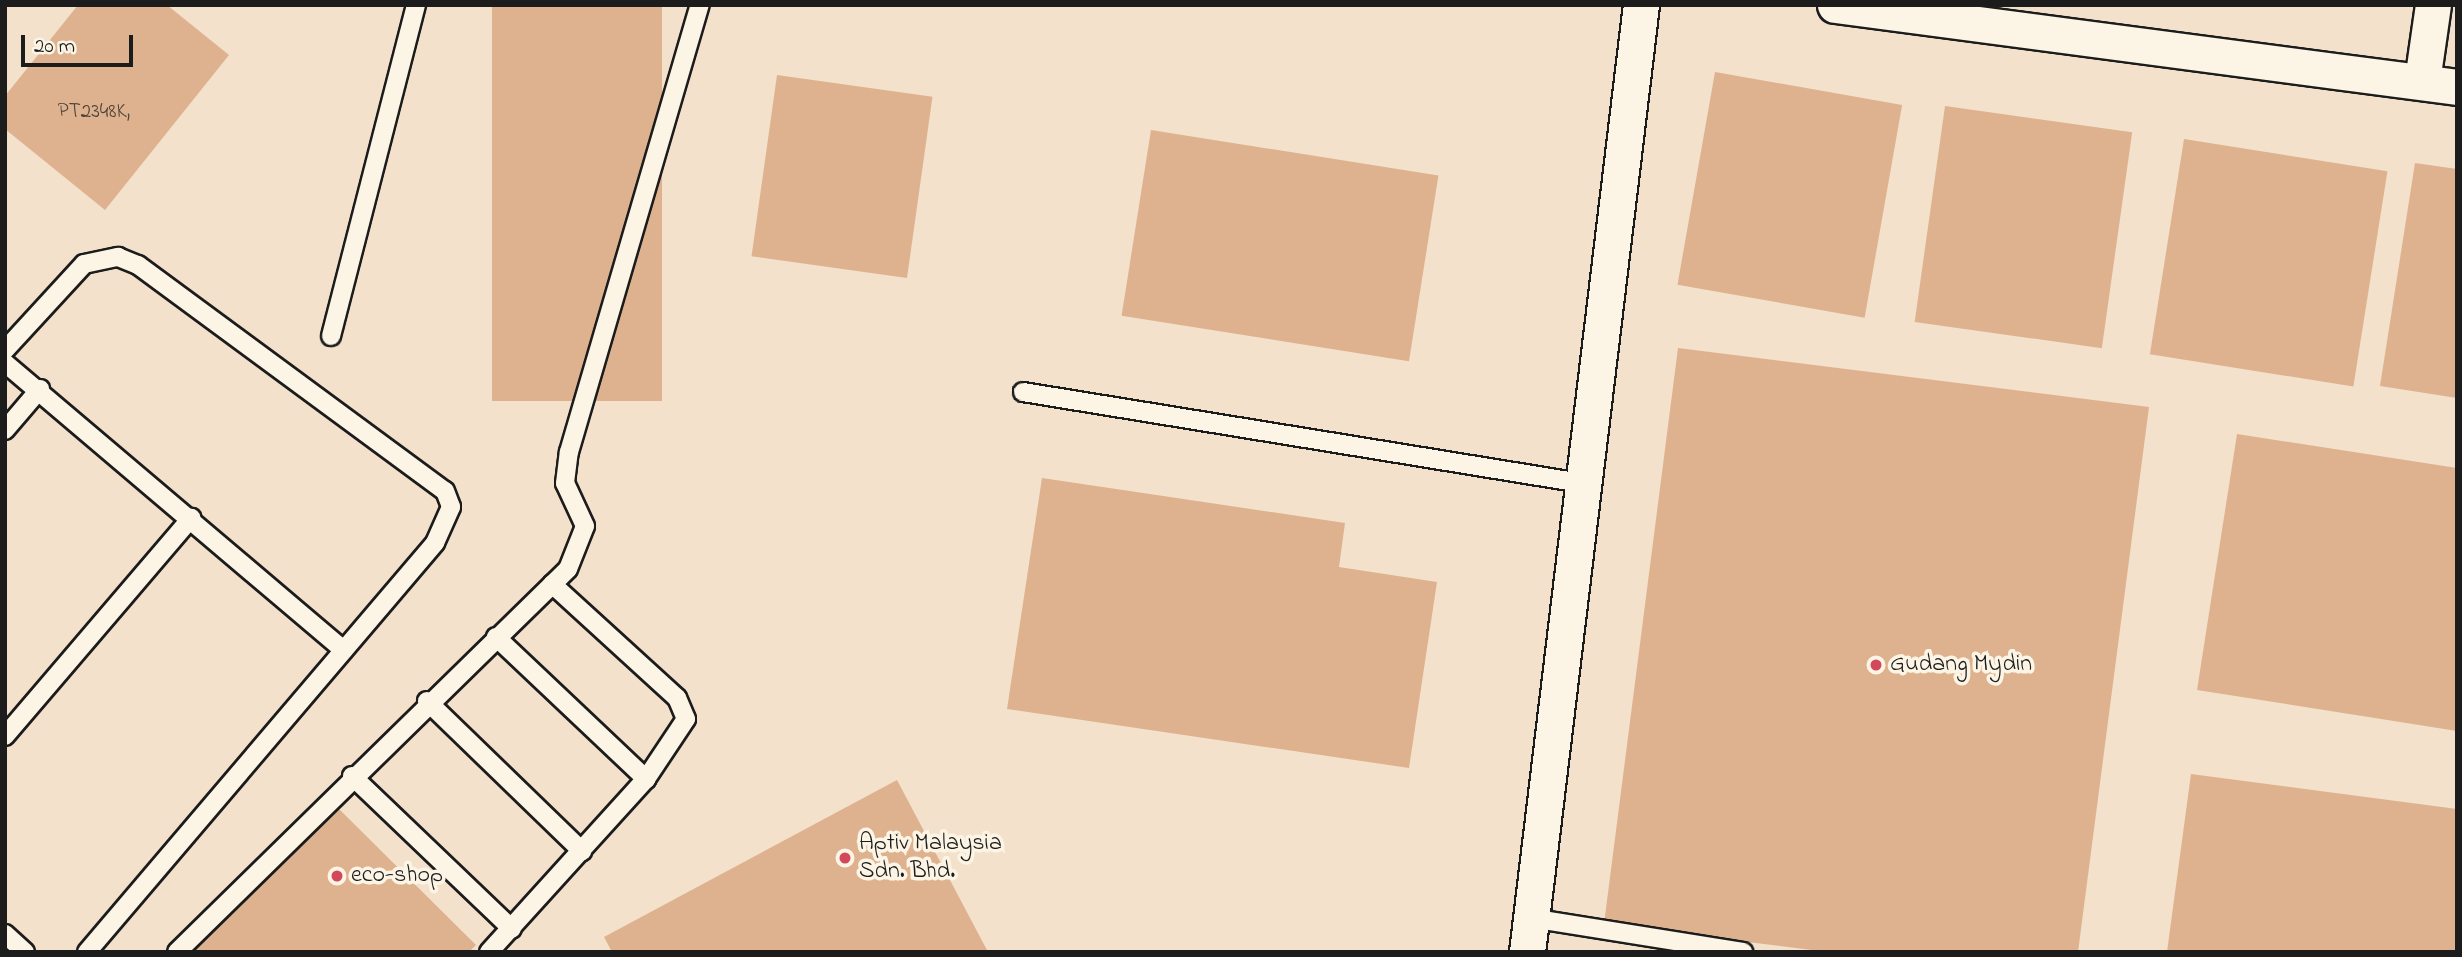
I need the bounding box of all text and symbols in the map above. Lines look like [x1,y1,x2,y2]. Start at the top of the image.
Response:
scale bar [24,21,136,65]
text: 20 m [34,32,75,62]
house number: PT2348K, [58,99,130,125]
place label: Gudang Mydin [1890,651,2032,679]
marker: Gudang Mydin [1868,657,1884,673]
place label: Aptiv Malaysia Sdn. Bhd. [859,830,1002,886]
marker: Aptiv Malaysia Sdn. Bhd. [837,850,853,866]
place label: eco-shop [351,862,443,890]
marker: eco-shop [329,868,345,884]

